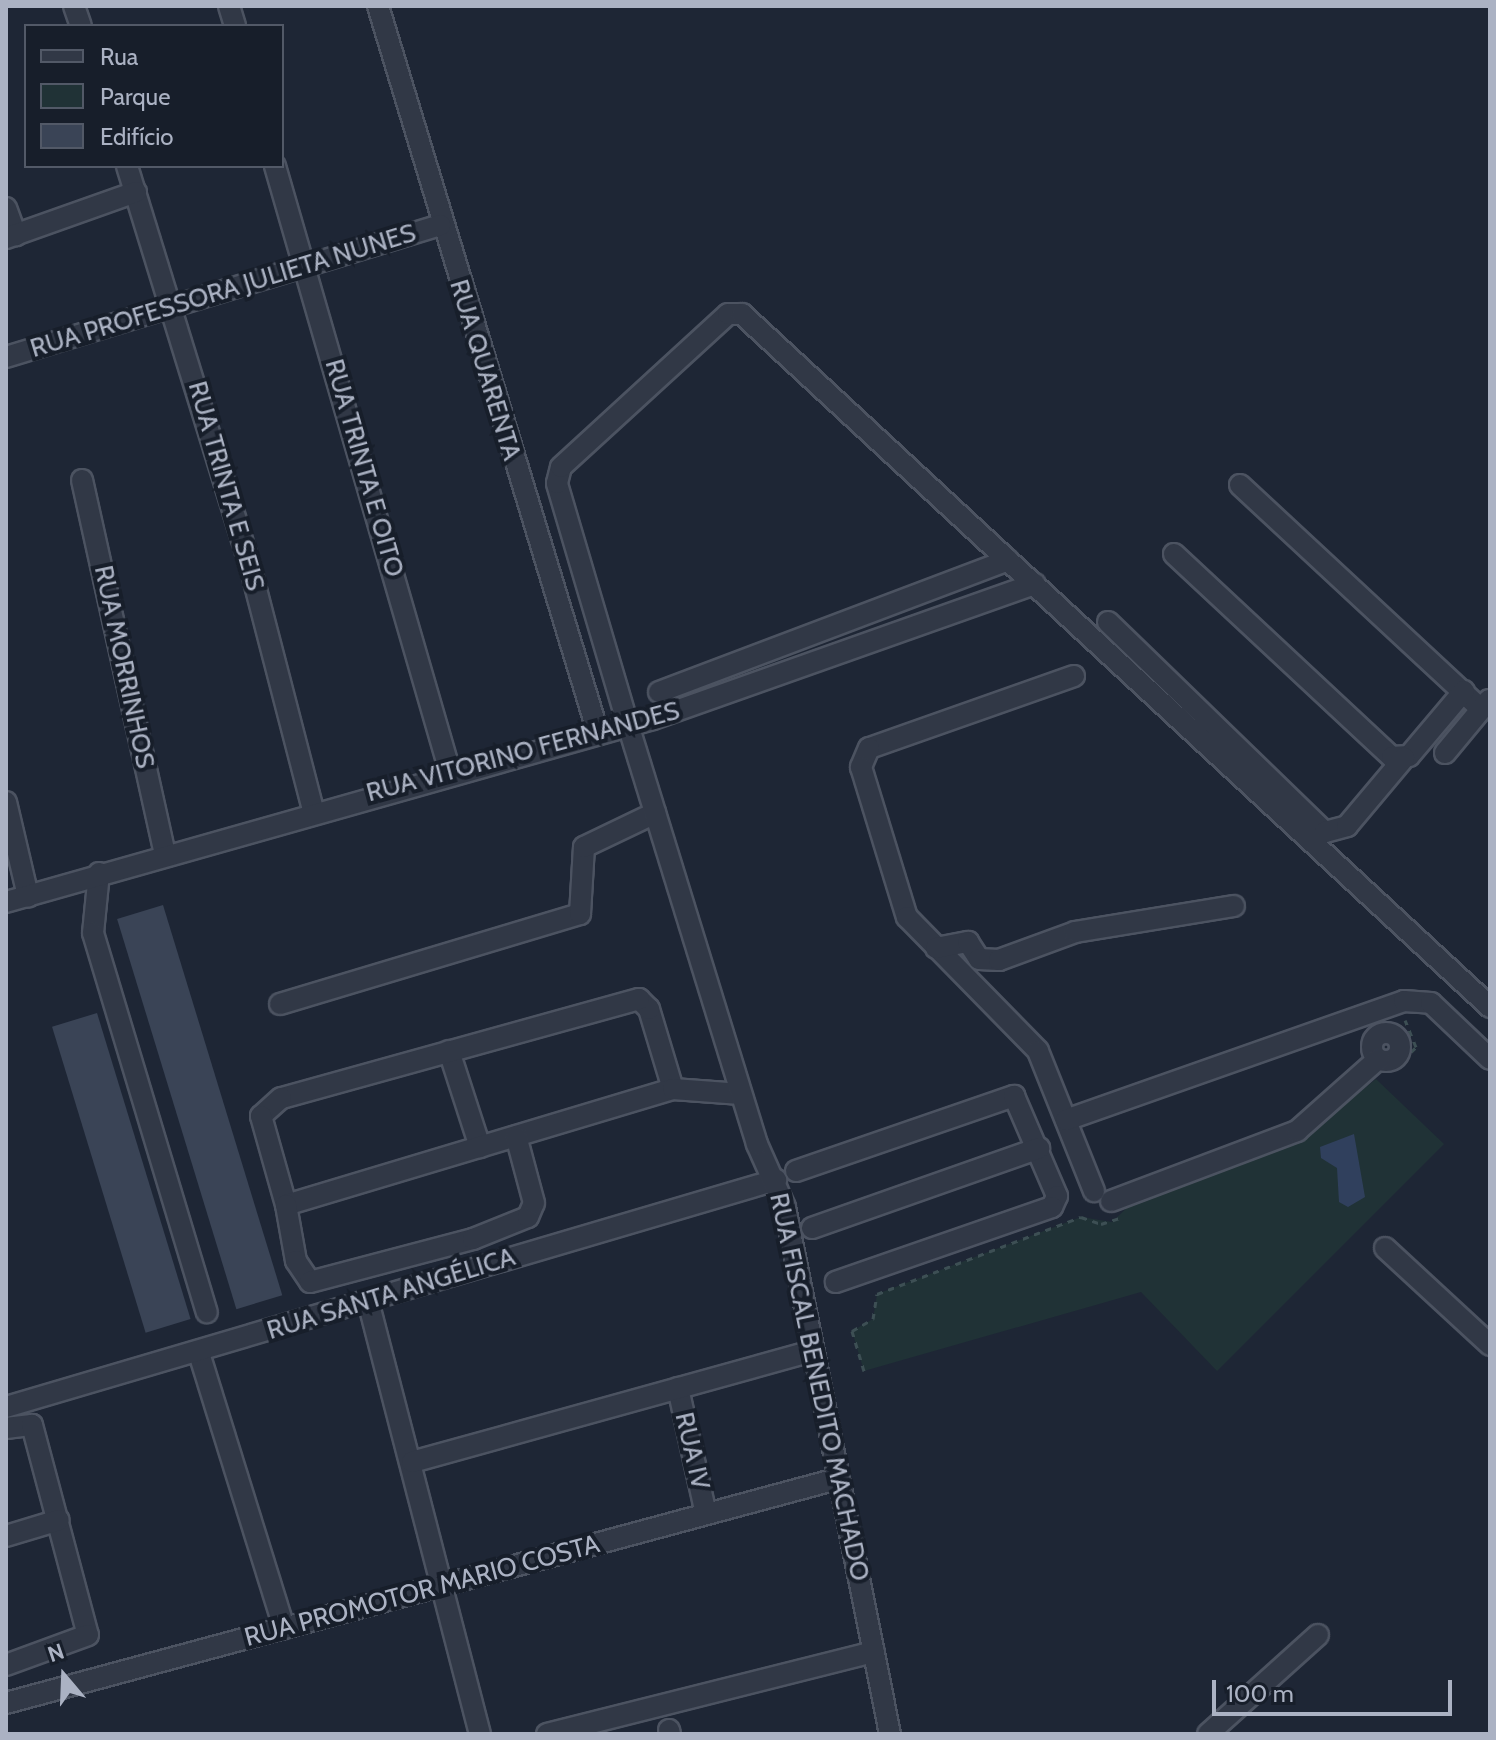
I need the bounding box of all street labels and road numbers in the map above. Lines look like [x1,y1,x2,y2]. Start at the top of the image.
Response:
street label: RUA PROFESSORA JULIETA NUNES [27,217,419,365]
street label: RUA QUARENTA [443,276,527,464]
street label: RUA TRINTA E OITO [318,356,410,580]
street label: RUA TRINTA E SEIS [181,378,271,594]
street label: RUA MORRINHOS [87,563,161,771]
street label: RUA VITORINO FERNANDES [363,695,683,809]
street label: RUA FISCAL BENEDITO MACHADO [763,1190,875,1584]
street label: RUA SANTA ANGÉLICA [263,1241,519,1347]
street label: RUA IV [668,1409,716,1493]
street label: RUA PROMOTOR MARIO COSTA [241,1529,603,1653]

